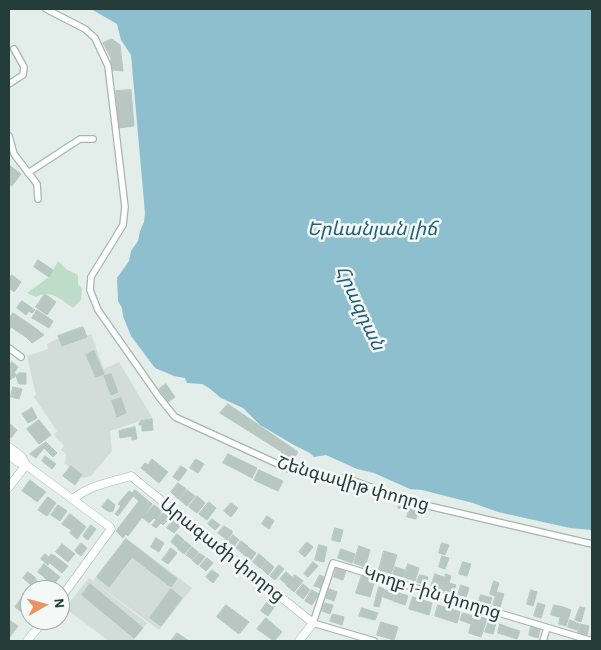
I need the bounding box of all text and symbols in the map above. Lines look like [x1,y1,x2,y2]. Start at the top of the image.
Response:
water label: Երևանյան լիճ [307,218,437,240]
water label: Հրազդան [330,262,390,354]
street label: Շենգավիթ փողոց [274,452,432,516]
street label: Արագածի փողոց [155,493,289,607]
street label: Կողբ 1-ին փողոց [360,562,504,624]
north arrow [20,580,70,630]
text: N [51,598,66,609]

